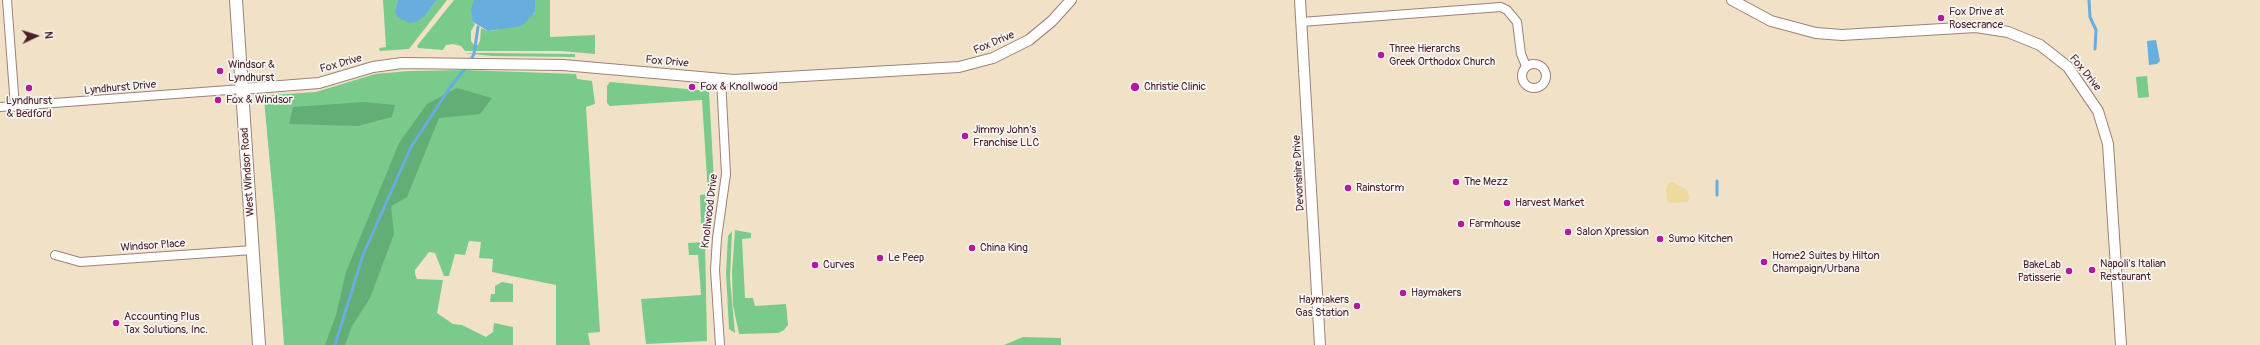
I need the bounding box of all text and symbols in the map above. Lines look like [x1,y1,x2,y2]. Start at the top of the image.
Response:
place label: Fox Drive at Rosecrance [1949,5,2004,31]
marker: Fox Drive at Rosecrance [1936,13,1946,23]
north arrow [16,16,56,56]
street label: Fox Drive [972,28,1016,58]
text: N [42,31,55,39]
place label: Three Hierarchs Greek Orthodox Church [1389,42,1495,68]
marker: Three Hierarchs Greek Orthodox Church [1376,50,1386,60]
street label: Fox Drive [318,52,364,76]
street label: Fox Drive [2066,52,2104,94]
street label: Fox Drive [645,54,689,70]
place label: Windsor & Lyndhurst [228,58,275,84]
marker: Windsor & Lyndhurst [215,66,225,76]
street label: Lyndhurst Drive [83,78,157,98]
place label: Fox & Knollwood [700,80,778,94]
place label: Christie Clinic [1144,80,1206,94]
marker: Christie Clinic [1129,81,1141,93]
marker: Fox & Knollwood [687,82,697,92]
marker: Lyndhurst & Bedford [24,83,34,93]
place label: Fox & Windsor [226,93,293,107]
place label: Lyndhurst & Bedford [6,94,52,120]
marker: Fox & Windsor [213,95,223,105]
place label: Jimmy John's Franchise LLC [973,123,1039,149]
street label: West Windsor Road [238,127,258,217]
marker: Jimmy John's Franchise LLC [960,131,970,141]
street label: Devonshire Drive [1290,135,1308,211]
street label: Knollwood Drive [699,173,721,249]
place label: The Mezz [1464,175,1508,189]
marker: The Mezz [1451,177,1461,187]
place label: Rainstorm [1356,181,1404,195]
marker: Rainstorm [1343,183,1353,193]
place label: Harvest Market [1515,196,1585,210]
marker: Harvest Market [1502,198,1512,208]
place label: Farmhouse [1469,217,1521,231]
marker: Farmhouse [1456,219,1466,229]
place label: Salon Xpression [1576,225,1649,239]
marker: Salon Xpression [1563,227,1573,237]
place label: Sumo Kitchen [1668,232,1733,246]
marker: Sumo Kitchen [1655,234,1665,244]
street label: Windsor Place [120,237,186,255]
place label: China King [980,241,1028,255]
marker: China King [967,243,977,253]
place label: Home2 Suites by Hilton Champaign/Urbana [1772,249,1880,275]
place label: Le Peep [888,251,924,265]
marker: Le Peep [875,253,885,263]
marker: Home2 Suites by Hilton Champaign/Urbana [1759,257,1769,267]
place label: Napoli's Italian Restaurant [2100,257,2166,283]
place label: Curves [823,258,855,272]
place label: BakeLab Patisserie [2018,258,2061,284]
marker: Curves [810,260,820,270]
marker: Napoli's Italian Restaurant [2087,265,2097,275]
marker: BakeLab Patisserie [2064,266,2074,276]
place label: Haymakers [1411,286,1462,300]
marker: Haymakers [1398,288,1408,298]
place label: Haymakers Gas Station [1295,293,1349,319]
marker: Haymakers Gas Station [1352,301,1362,311]
place label: Accounting Plus Tax Solutions, Inc. [124,310,208,336]
marker: Accounting Plus Tax Solutions, Inc. [111,318,121,328]

